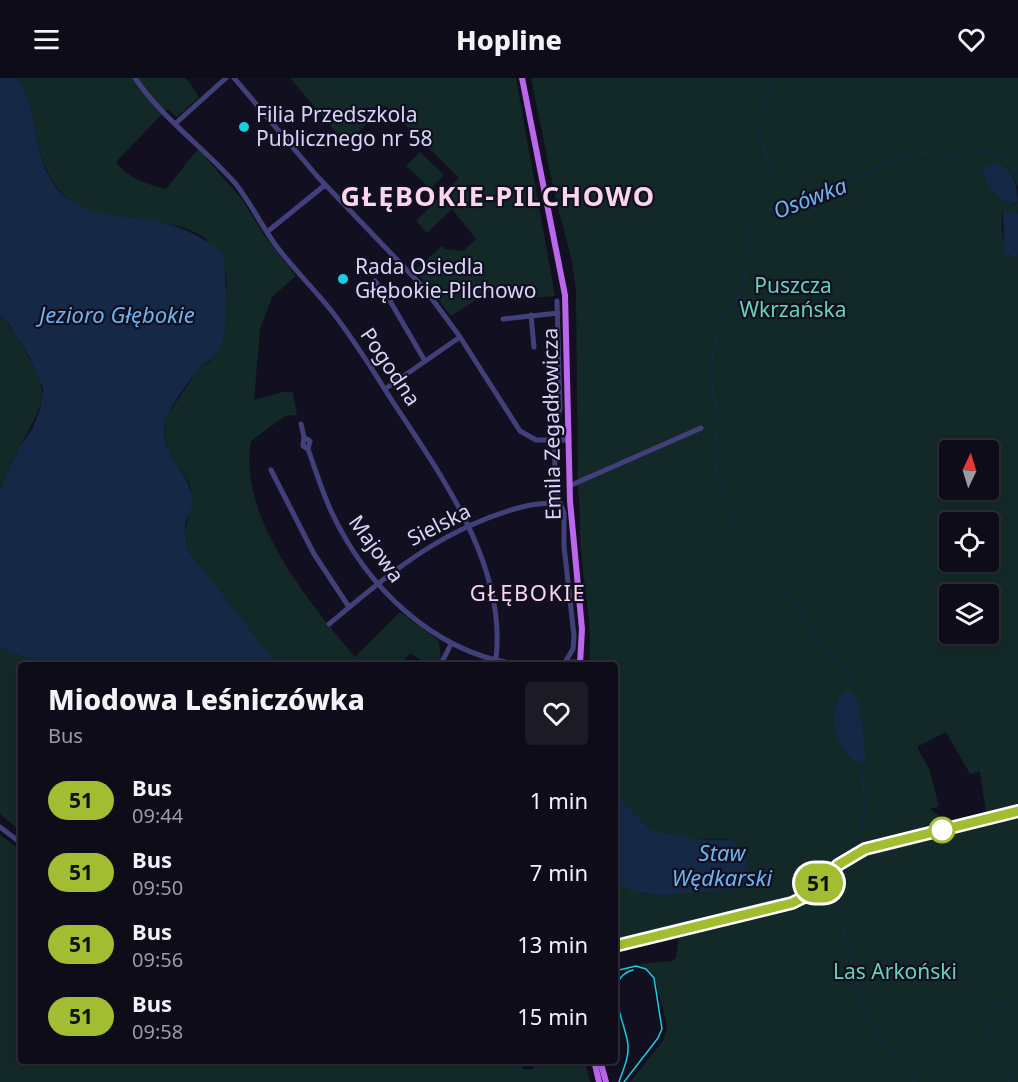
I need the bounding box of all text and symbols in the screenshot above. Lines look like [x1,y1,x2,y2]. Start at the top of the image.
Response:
text: Hopline [456,21,562,58]
icon: menu [30,23,63,56]
icon: heart [955,23,988,56]
place label: Filia Przedszkola Publicznego nr 58 [256,100,432,152]
marker: Filia Przedszkola Publicznego nr 58 [237,120,251,134]
water label: Osówka [769,169,851,225]
district label: GŁĘBOKIE-PILCHOWO [340,177,656,214]
place label: Rada Osiedla Głębokie-Pilchowo [355,252,537,304]
park label: Puszcza Wkrzańska [739,271,847,323]
marker: Rada Osiedla Głębokie-Pilchowo [336,272,350,286]
water label: Jezioro Głębokie [35,299,195,329]
street label: Pogodna [354,322,427,411]
street label: Emila Zegadłowicza [535,328,567,520]
north arrow [939,440,999,500]
map controls [939,440,999,644]
street label: Sielska [402,496,475,552]
street label: Majowa [343,509,411,588]
button: locate [939,512,999,572]
district label: GŁĘBOKIE [470,577,586,607]
button: layers [939,584,999,644]
text: Miodowa Leśniczówka [48,680,365,718]
button: heart [525,682,588,745]
text: Bus [48,722,83,749]
text: Bus [132,772,172,802]
text: 1 min [530,785,588,815]
text: 51 [69,786,93,814]
text: 09:44 [132,802,183,829]
unlabelled marker [929,817,955,843]
water label: Staw Wędkarski [672,837,772,892]
text: Bus [132,844,172,874]
text: 7 min [530,857,588,887]
text: 51 [69,858,93,886]
line badge: 51 [792,864,846,902]
text: 51 [807,869,831,897]
text: 09:50 [132,874,183,901]
text: Bus [132,916,172,946]
text: 13 min [517,929,588,959]
text: 51 [69,930,93,958]
text: 09:56 [132,946,183,973]
park label: Las Arkoński [833,957,957,985]
text: Bus [132,988,172,1018]
text: 15 min [517,1001,588,1031]
text: 51 [69,1002,93,1030]
text: 09:58 [132,1018,183,1045]

